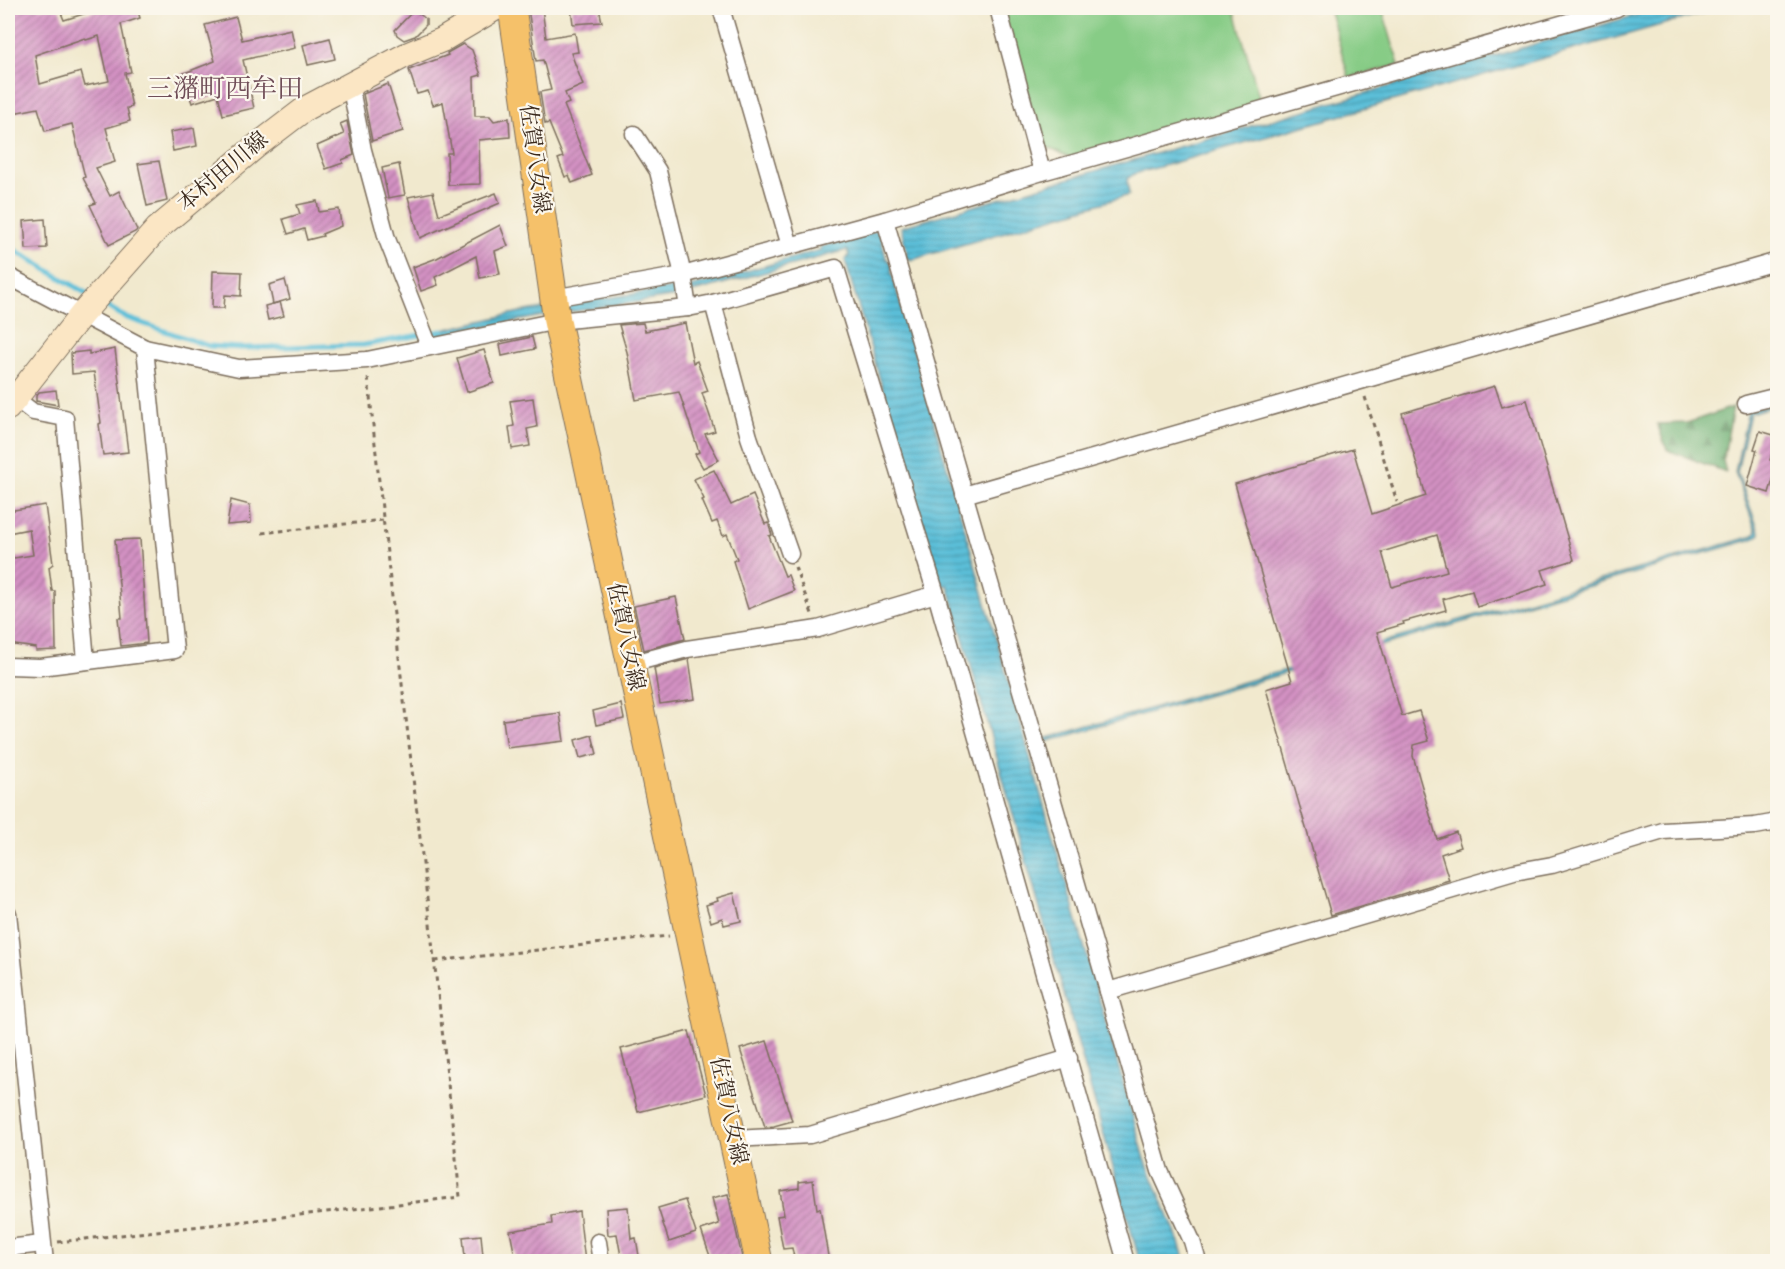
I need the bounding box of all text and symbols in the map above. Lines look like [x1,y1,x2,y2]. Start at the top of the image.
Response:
district label: 三潴町西牟田 [147,72,303,109]
street label: 佐賀八女線 [510,102,556,216]
street label: 本村田川線 [172,125,276,221]
street label: 佐賀八女線 [597,580,651,694]
street label: 佐賀八女線 [700,1054,754,1168]

